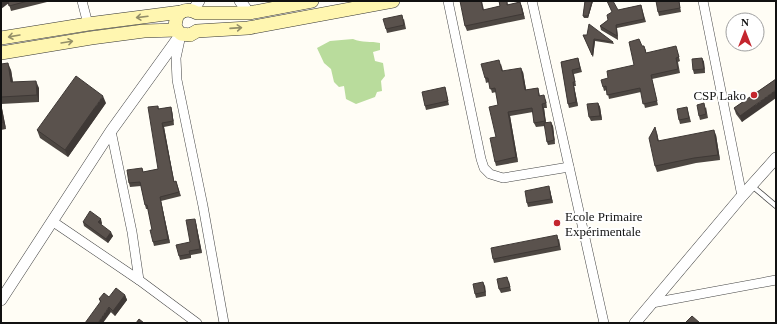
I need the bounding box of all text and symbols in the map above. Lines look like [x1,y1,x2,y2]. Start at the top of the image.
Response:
north arrow [725,12,765,52]
one-way arrow [136,13,149,21]
text: N [741,16,749,28]
one-way arrow [229,25,242,32]
one-way arrow [8,32,21,40]
one-way arrow [60,38,73,46]
place label: CSP Lako [693,88,746,103]
marker: CSP Lako [749,90,759,100]
place label: Ecole Primaire Expérimentale [565,209,643,239]
marker: Ecole Primaire Expérimentale [552,218,562,228]

